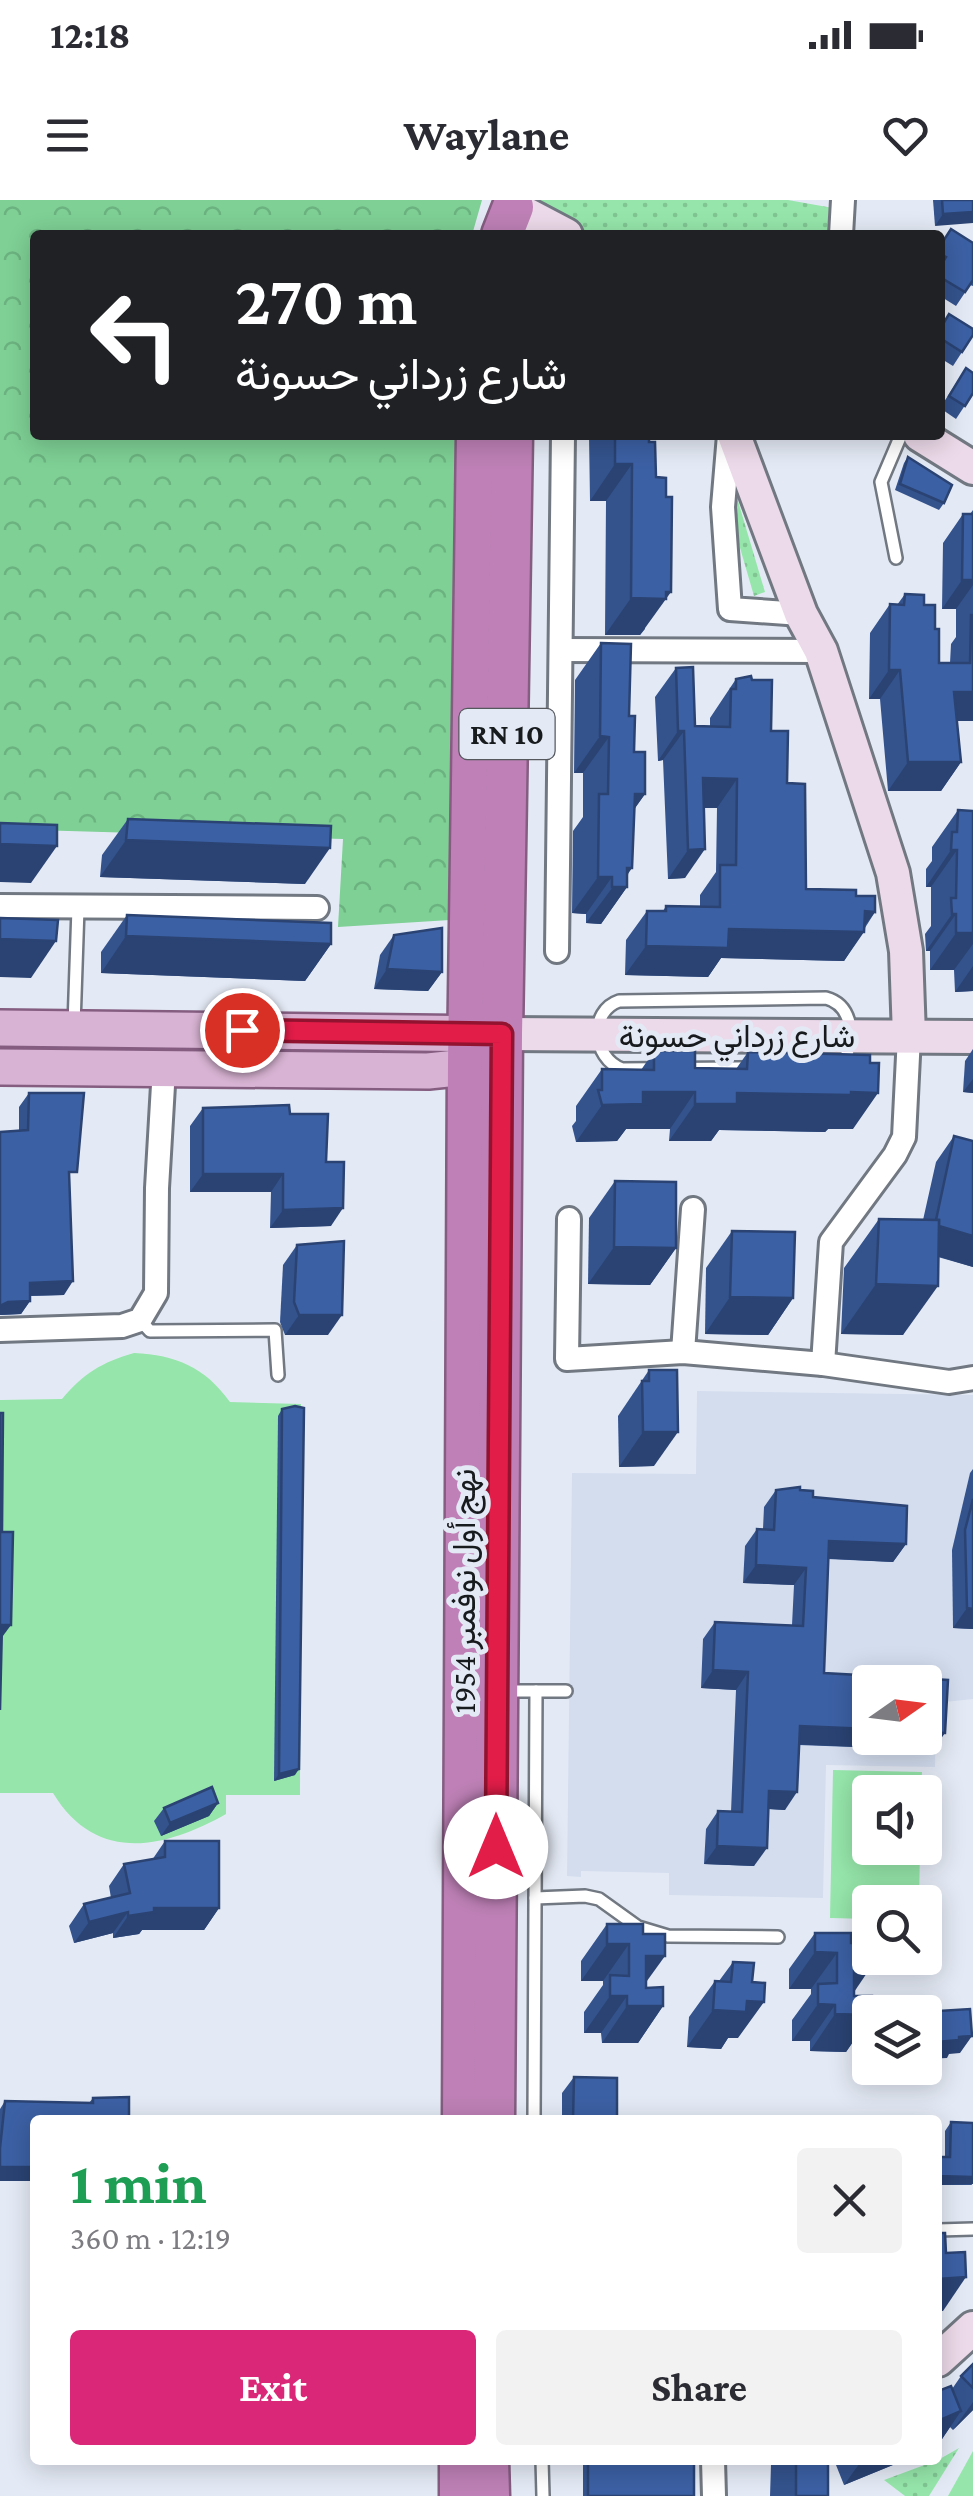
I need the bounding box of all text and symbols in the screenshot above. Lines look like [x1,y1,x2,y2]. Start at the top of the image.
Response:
text: 12:18 [50,14,131,56]
icon: menu [40,108,95,163]
icon: heart [878,108,933,163]
text: Waylane [403,110,570,160]
text: 270 m [235,261,417,339]
icon: left [70,270,200,400]
text: شارع زرداني حسونة [235,349,567,399]
road number: RN 10 [460,709,554,759]
pin [200,988,285,1073]
icon: arrive [215,1003,270,1058]
street label: شارع زرداني حسونة [619,1018,855,1062]
street label: نهج أول نوفمبر 1954 [446,1469,486,1713]
north arrow [852,1665,942,1755]
map controls [852,1665,942,2085]
button: sound [852,1775,942,1865]
position arrow [444,1795,548,1899]
button: search [852,1885,942,1975]
button: layers [852,1995,942,2085]
button: close [797,2148,902,2253]
text: 1 min [70,2149,207,2216]
text: 360 m · 12:19 [70,2220,231,2256]
button: Exit [70,2330,476,2445]
button: Share [496,2330,902,2445]

